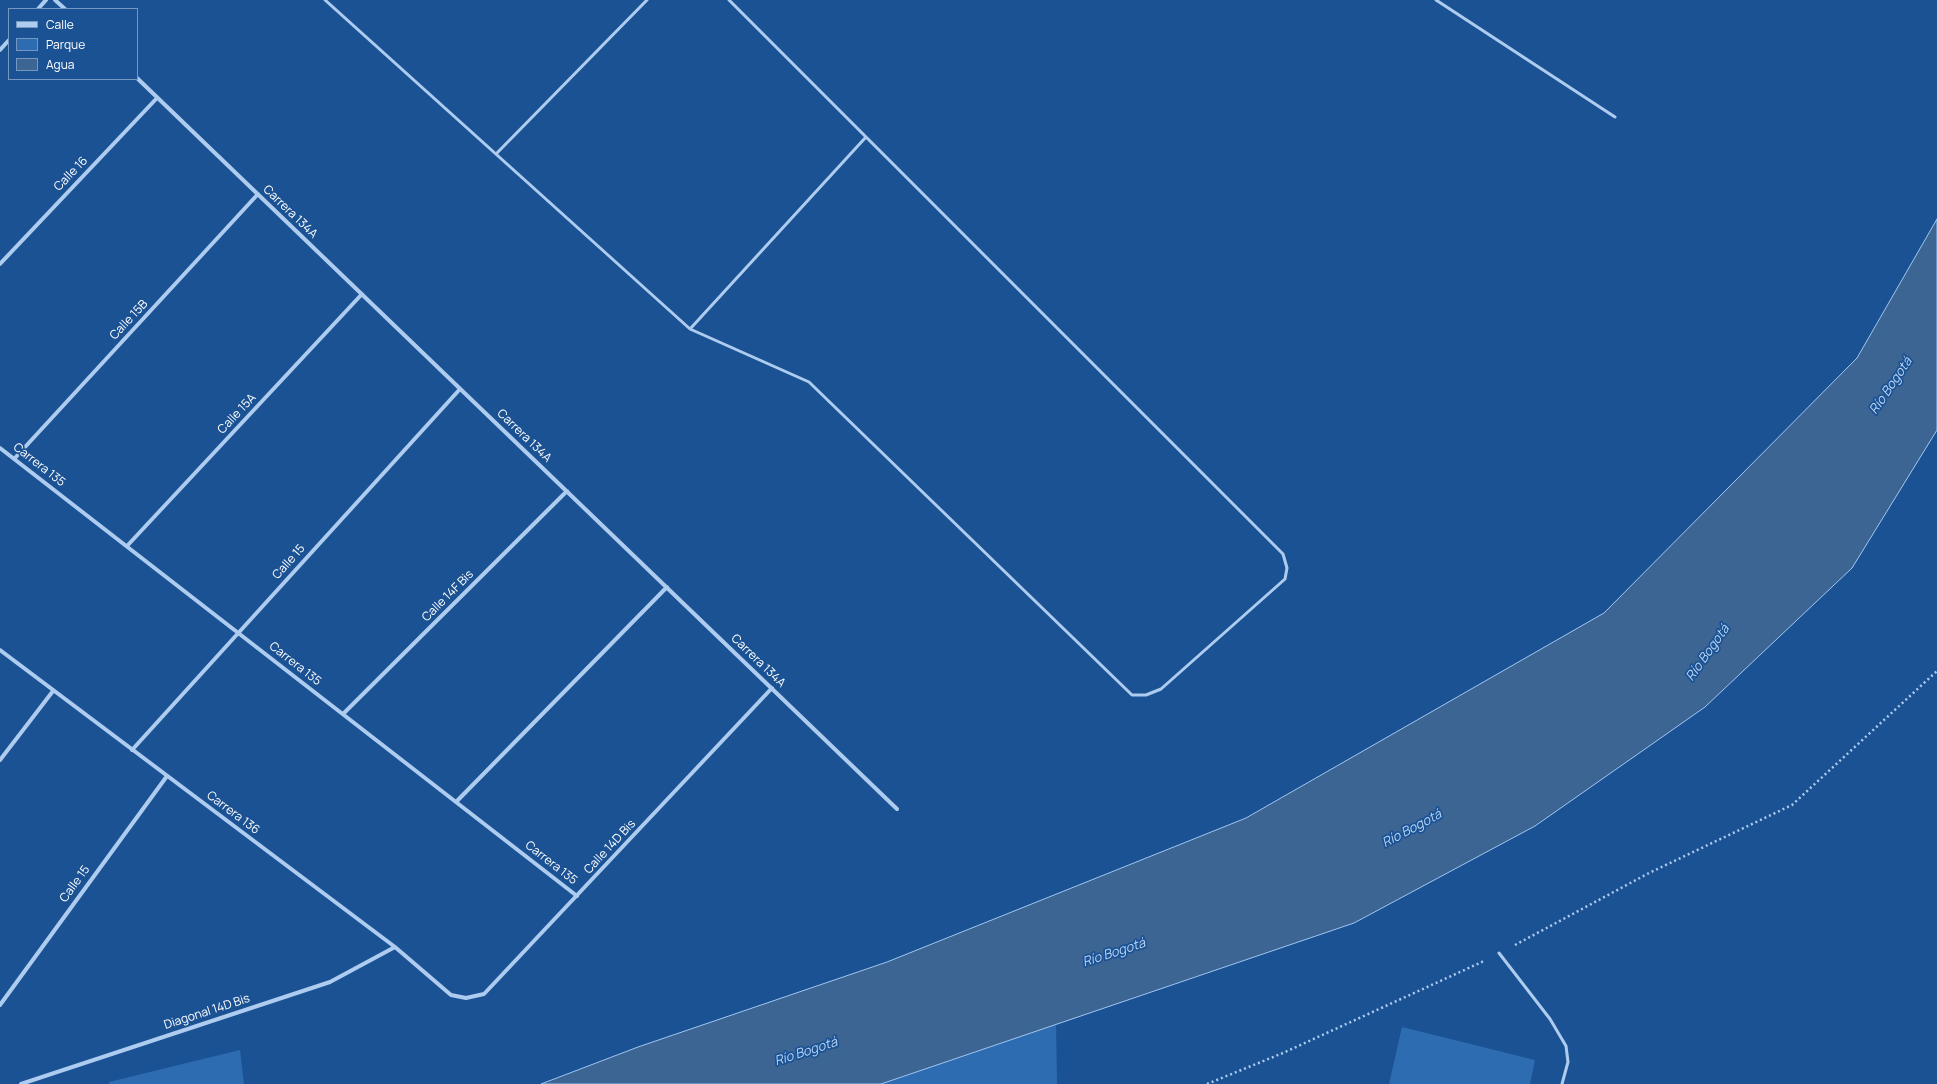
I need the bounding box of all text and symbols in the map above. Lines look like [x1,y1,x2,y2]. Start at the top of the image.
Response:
legend [8,8,138,80]
text: Calle [46,16,74,33]
text: Parque [46,36,85,53]
text: Agua [46,56,75,73]
street label: Calle 16 [51,154,91,194]
street label: Carrera 134A [260,182,320,242]
street label: Calle 15B [107,297,151,343]
water label: Río Bogotá [1866,355,1916,417]
street label: Calle 15A [215,391,259,437]
street label: Carrera 134A [494,406,554,466]
street label: Carrera 135 [10,440,68,490]
street label: Calle 15 [270,542,308,582]
street label: Calle 14F Bis [419,567,477,625]
water label: Río Bogotá [1683,622,1733,684]
street label: Carrera 134A [728,631,788,691]
street label: Carrera 135 [266,639,324,689]
street label: Carrera 136 [204,788,262,838]
water label: Río Bogotá [1380,807,1444,851]
street label: Calle 14D Bis [581,817,639,877]
street label: Carrera 135 [522,838,580,888]
street label: Calle 15 [57,863,93,905]
water label: Río Bogotá [1081,936,1147,970]
street label: Diagonal 14D Bis [162,991,252,1033]
water label: Río Bogotá [773,1035,839,1069]

